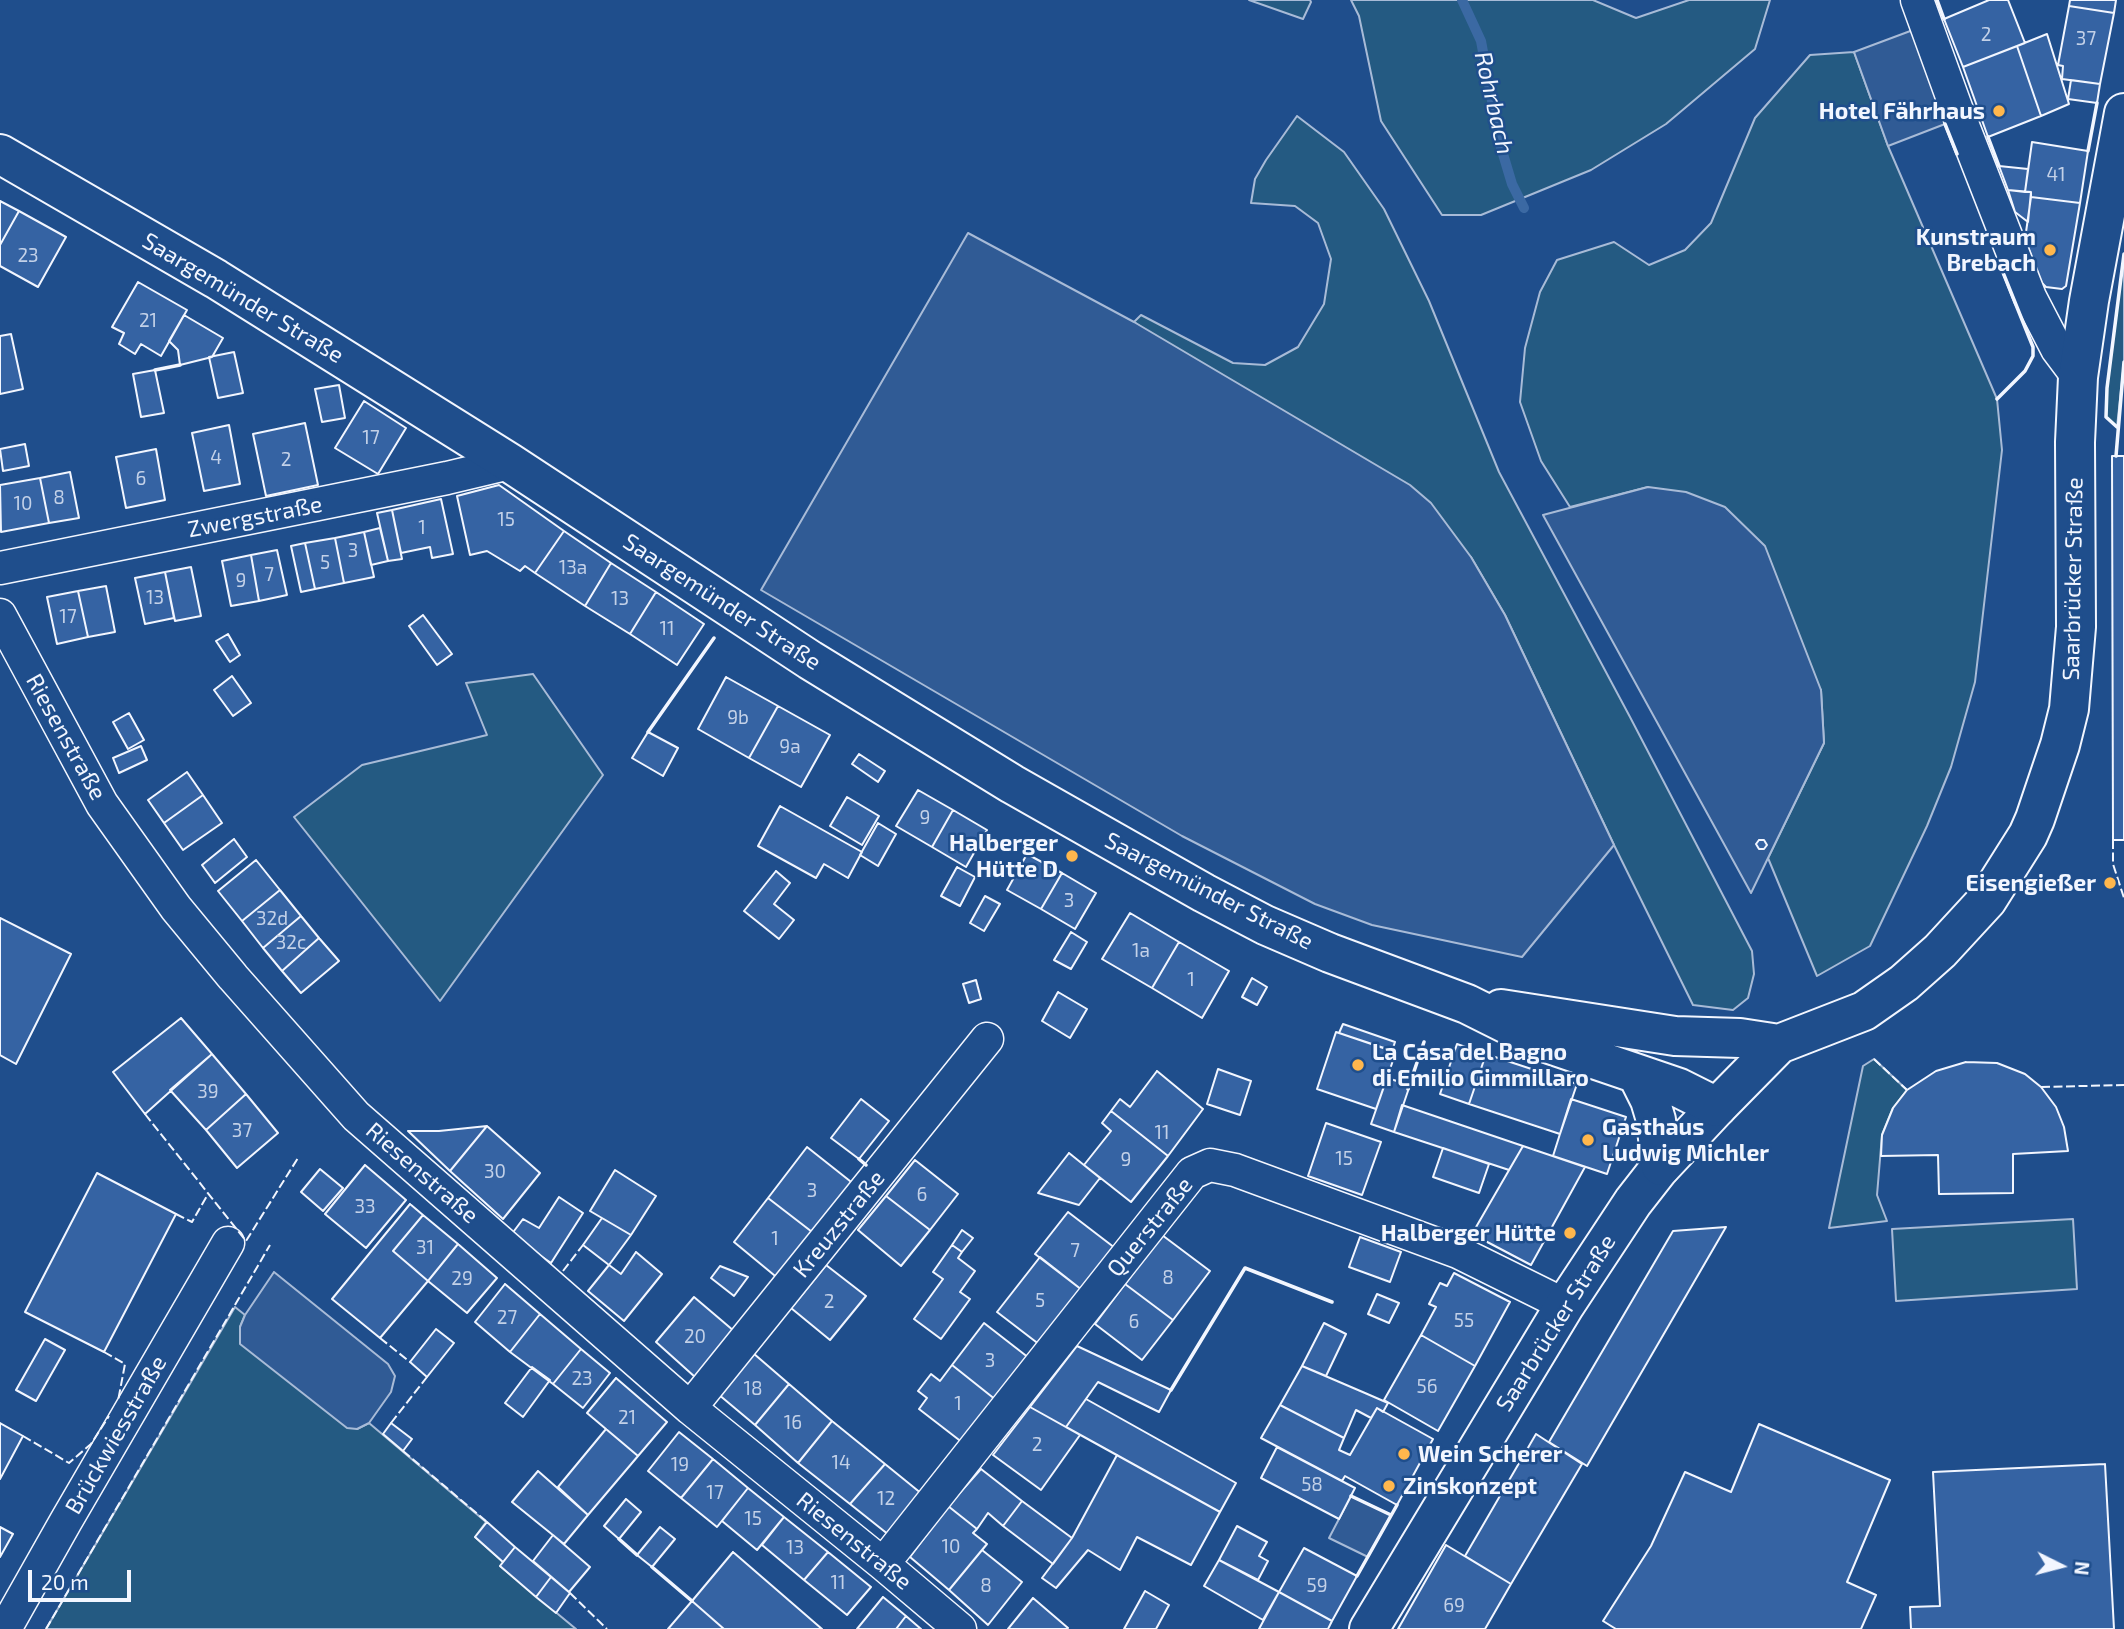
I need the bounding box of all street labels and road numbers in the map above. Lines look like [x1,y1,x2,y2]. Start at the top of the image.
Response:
street label: Saargemünder Straße [137,227,349,369]
street label: Saarbrücker Straße [2057,477,2089,681]
street label: Zwergstraße [185,490,325,544]
street label: Saargemünder Straße [618,528,826,676]
street label: Riesenstraße [20,669,112,805]
street label: Saargemünder Straße [1100,826,1318,956]
street label: Riesenstraße [360,1117,484,1229]
street label: Kreuzstraße [787,1165,891,1283]
street label: Querstraße [1101,1172,1199,1282]
street label: Saarbrücker Straße [1490,1229,1622,1417]
street label: Brückwiesstraße [59,1351,173,1519]
street label: Riesenstraße [791,1486,917,1596]

